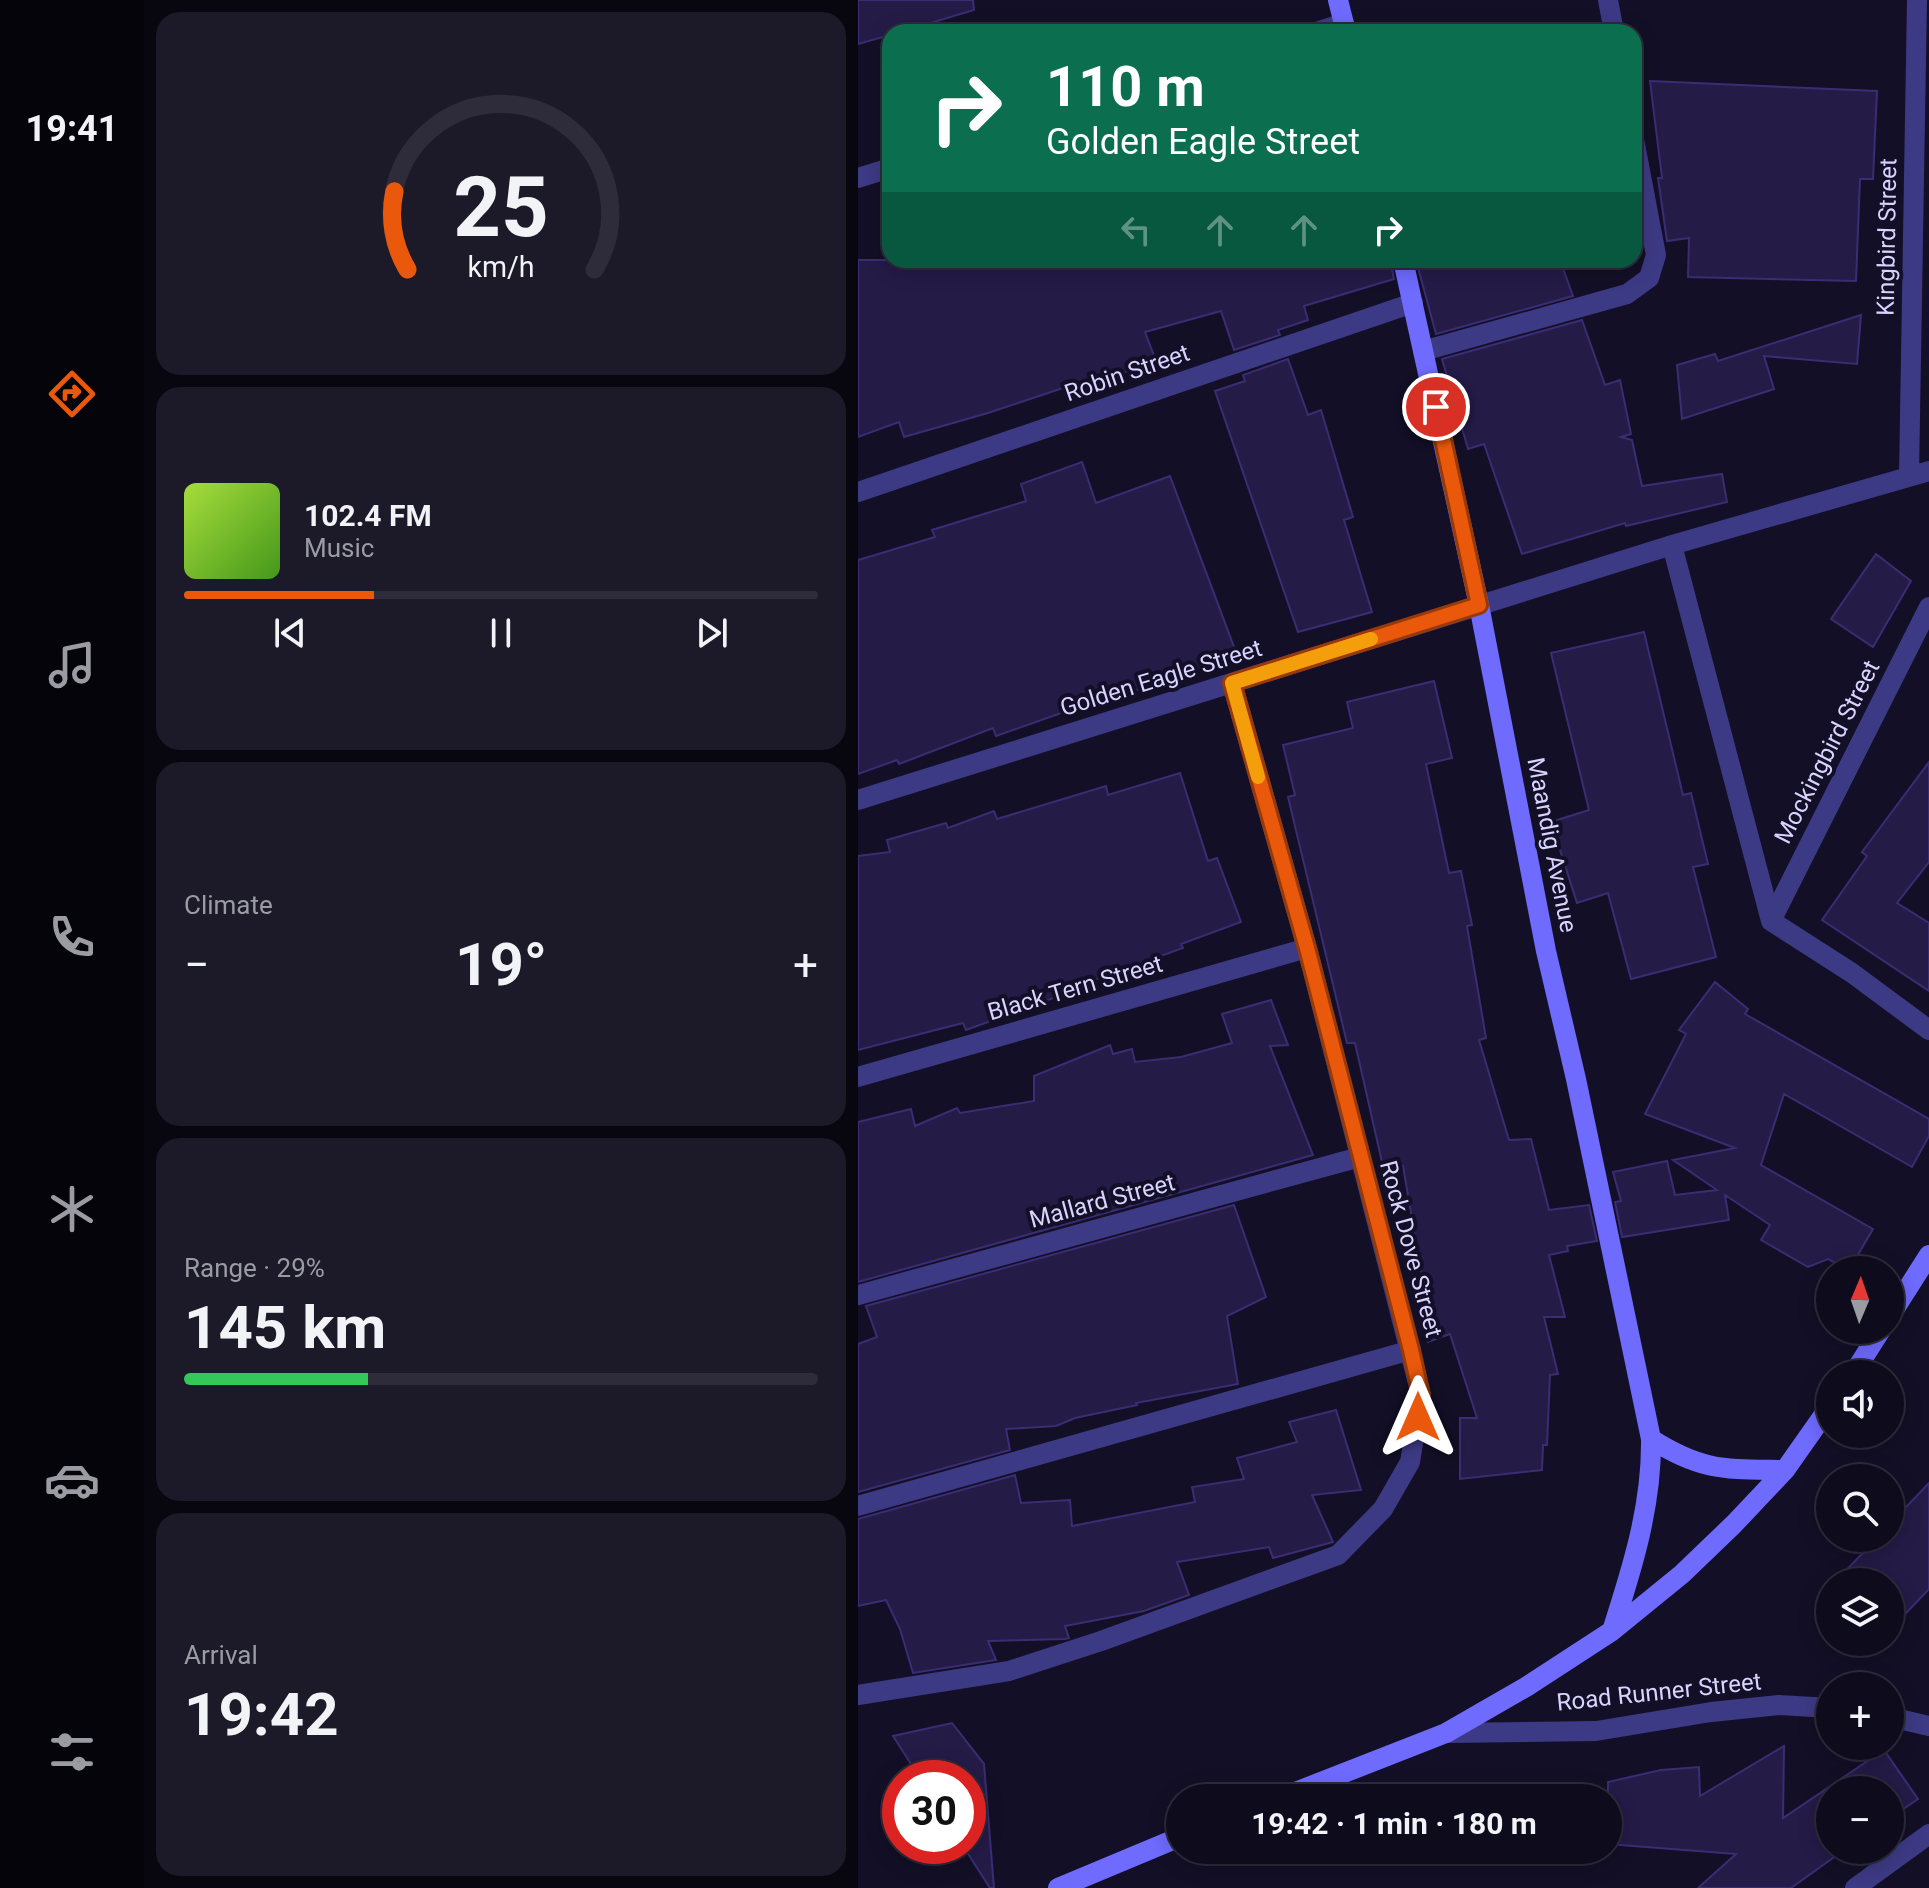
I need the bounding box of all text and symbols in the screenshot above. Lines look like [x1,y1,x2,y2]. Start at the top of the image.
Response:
text: 110 m [1046,54,1205,120]
icon: right [914,56,1018,160]
text: 19:41 [26,108,118,150]
text: Golden Eagle Street [1046,121,1360,163]
text: 25 [453,158,549,255]
street label: Kingbird Street [1872,158,1902,316]
icon: left [1114,208,1158,252]
icon: ahead [1198,208,1242,252]
icon: ahead [1282,208,1326,252]
icon: right [1366,208,1410,252]
text: km/h [467,250,535,284]
street label: Robin Street [1061,339,1193,407]
icon: directions [44,366,100,422]
pin [1402,373,1470,441]
icon: arrive [1414,385,1458,429]
text: 102.4 FM [304,498,432,533]
text: Music [304,533,374,563]
icon: previous [268,611,312,655]
icon: pause [479,611,523,655]
icon: next [690,611,734,655]
street label: Golden Eagle Street [1057,634,1265,722]
icon: music [44,637,100,693]
street label: Mockingbird Street [1769,656,1885,848]
street label: Maandig Avenue [1521,755,1583,935]
text: Climate [184,890,273,920]
icon: phone [44,909,100,965]
text: 19° [455,929,547,1000]
text: − [184,939,209,991]
text: + [793,939,818,991]
street label: Black Tern Street [984,950,1166,1026]
street label: Rock Dove Street [1374,1158,1448,1341]
street label: Mallard Street [1026,1168,1178,1234]
icon: climate [44,1181,100,1237]
text: Range · 29% [184,1253,325,1283]
north arrow [1816,1256,1904,1344]
map controls [1816,1256,1904,1864]
text: 145 km [184,1292,386,1363]
button: sound [1816,1360,1904,1448]
position arrow [1376,1375,1460,1459]
icon: car [44,1452,100,1508]
button: search [1816,1464,1904,1552]
button: layers [1816,1568,1904,1656]
text: Arrival [184,1640,258,1670]
street label: Road Runner Street [1555,1667,1763,1717]
button: + [1816,1672,1904,1760]
text: 19:42 [184,1679,339,1750]
icon: filters [44,1724,100,1780]
speed limit sign: 30 [882,1760,986,1864]
button: − [1816,1776,1904,1864]
text: 19:42 · 1 min · 180 m [1251,1806,1537,1841]

